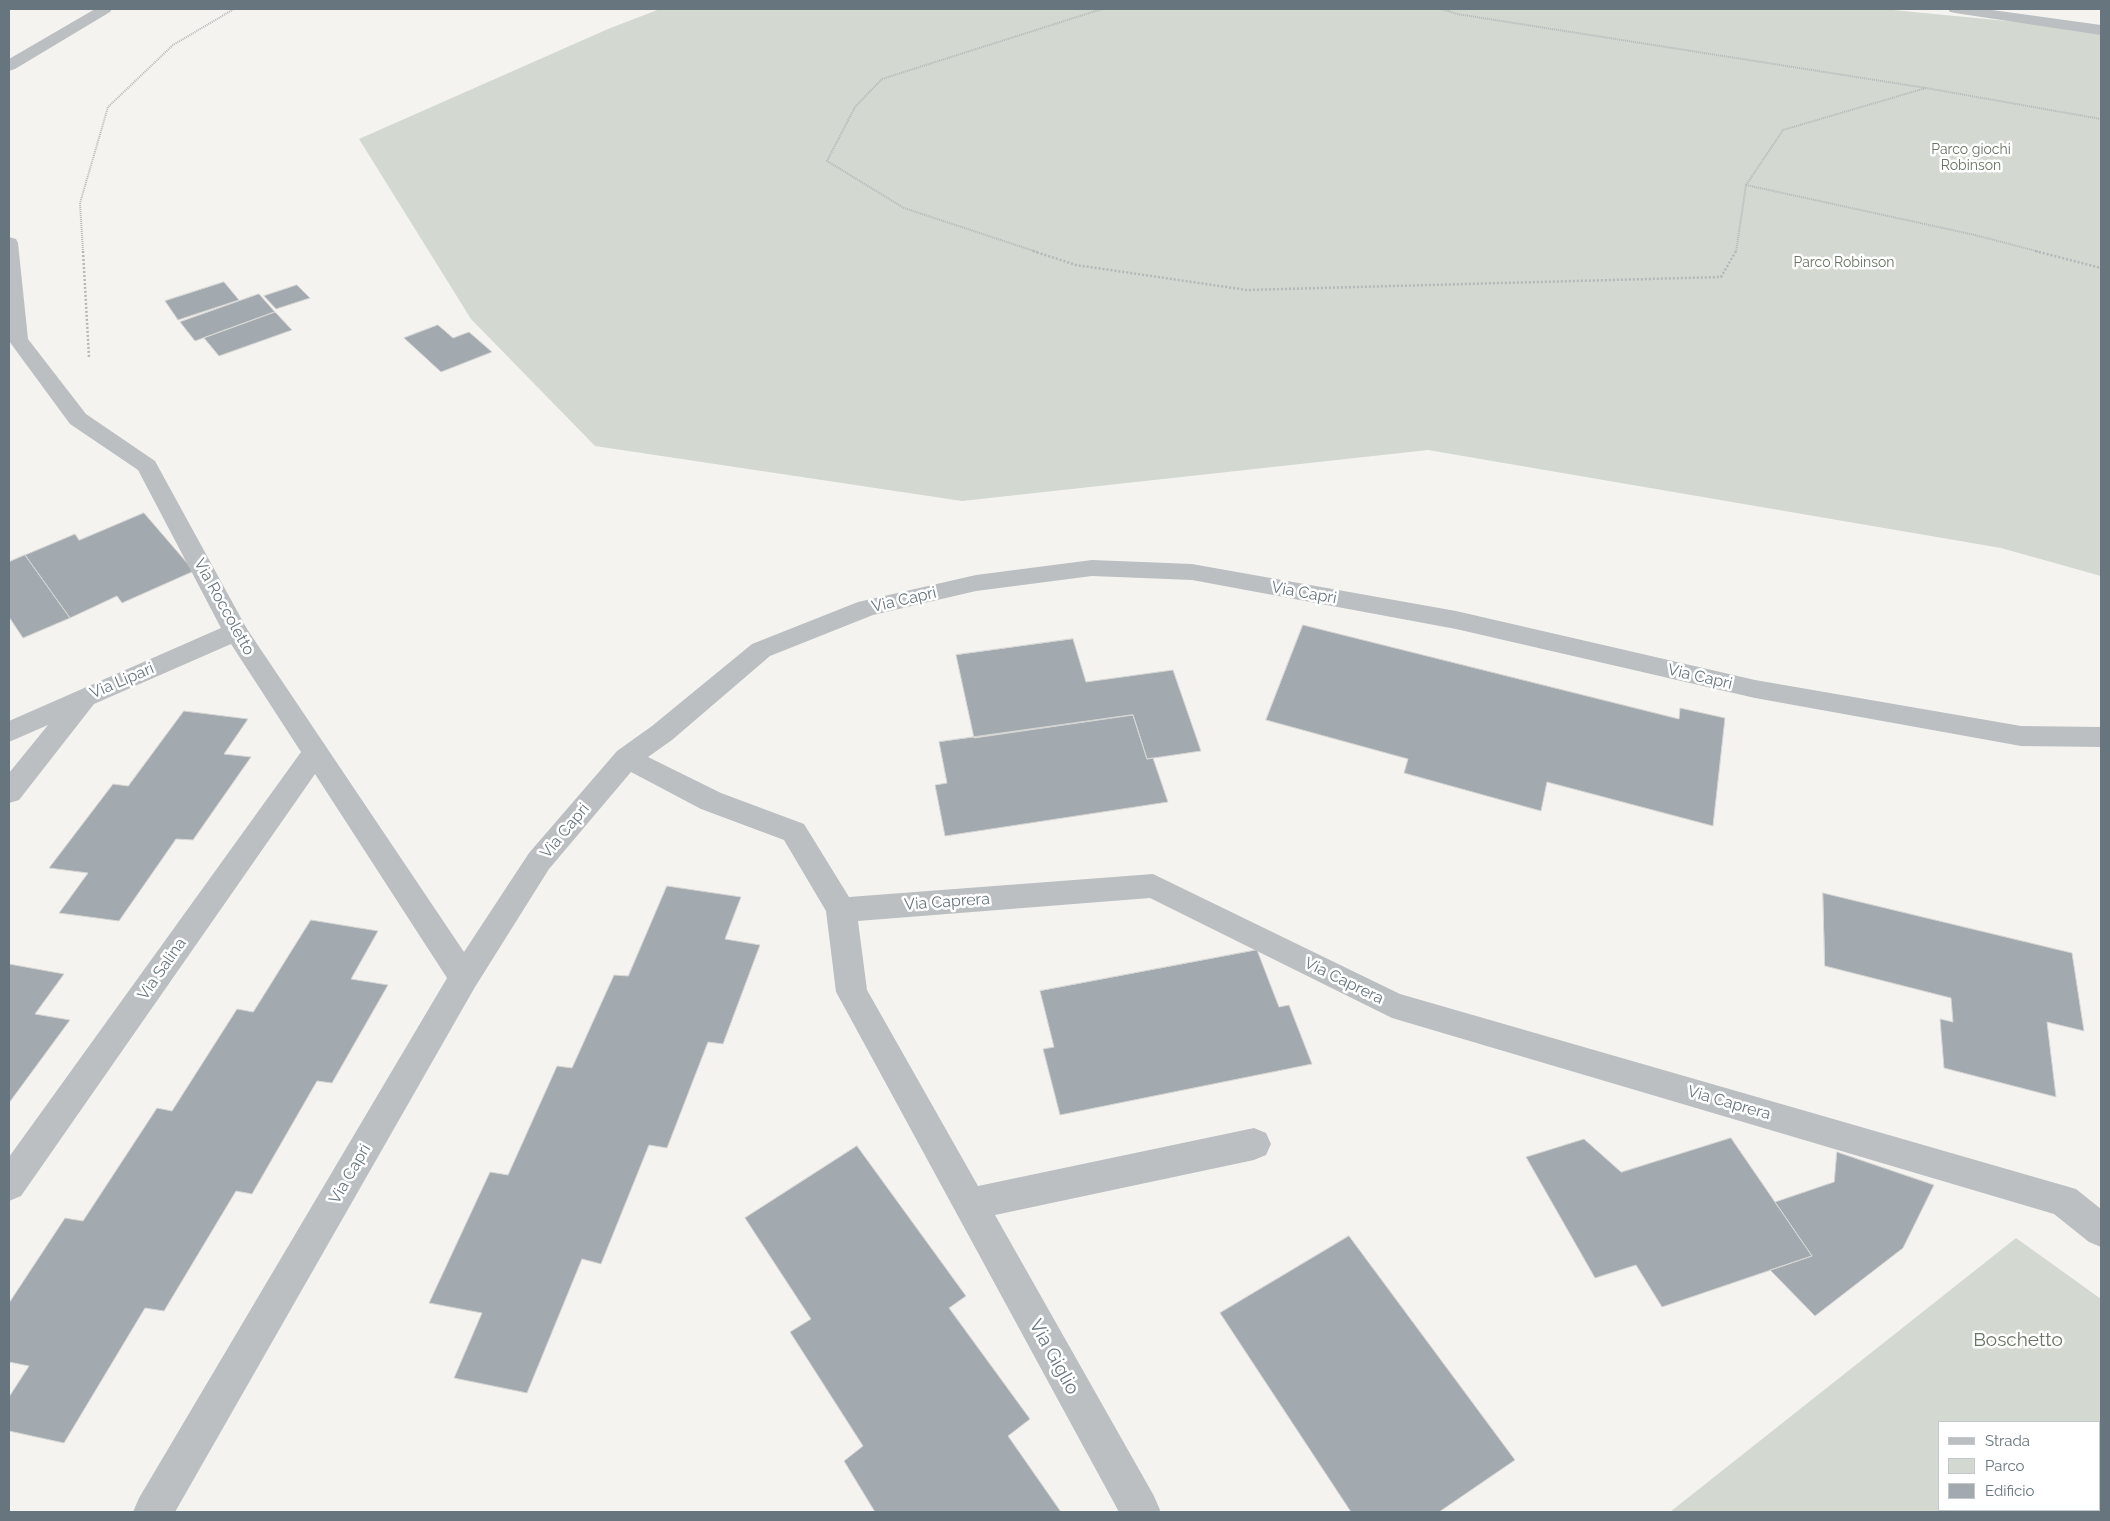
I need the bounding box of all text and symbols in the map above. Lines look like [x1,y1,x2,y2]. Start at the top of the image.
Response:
park label: Parco giochi Robinson [1931,142,2011,174]
park label: Parco Robinson [1794,255,1894,271]
street label: Via Roccoletto [190,555,258,659]
street label: Via Capri [1270,578,1338,608]
street label: Via Capri [870,583,938,617]
street label: Via Lipari [87,659,157,703]
street label: Via Capri [1666,660,1734,694]
street label: Via Capri [536,800,594,862]
street label: Via Caprera [904,889,990,915]
street label: Via Salina [134,934,190,1004]
street label: Via Caprera [1301,954,1387,1008]
street label: Via Caprera [1685,1082,1773,1124]
street label: Via Capri [325,1141,375,1207]
street label: Via Giglio [1024,1315,1084,1399]
park label: Boschetto [1973,1329,2063,1351]
legend [1938,1421,2100,1511]
text: Strada [1985,1432,2030,1450]
text: Parco [1985,1457,2025,1475]
text: Edificio [1985,1482,2035,1500]

